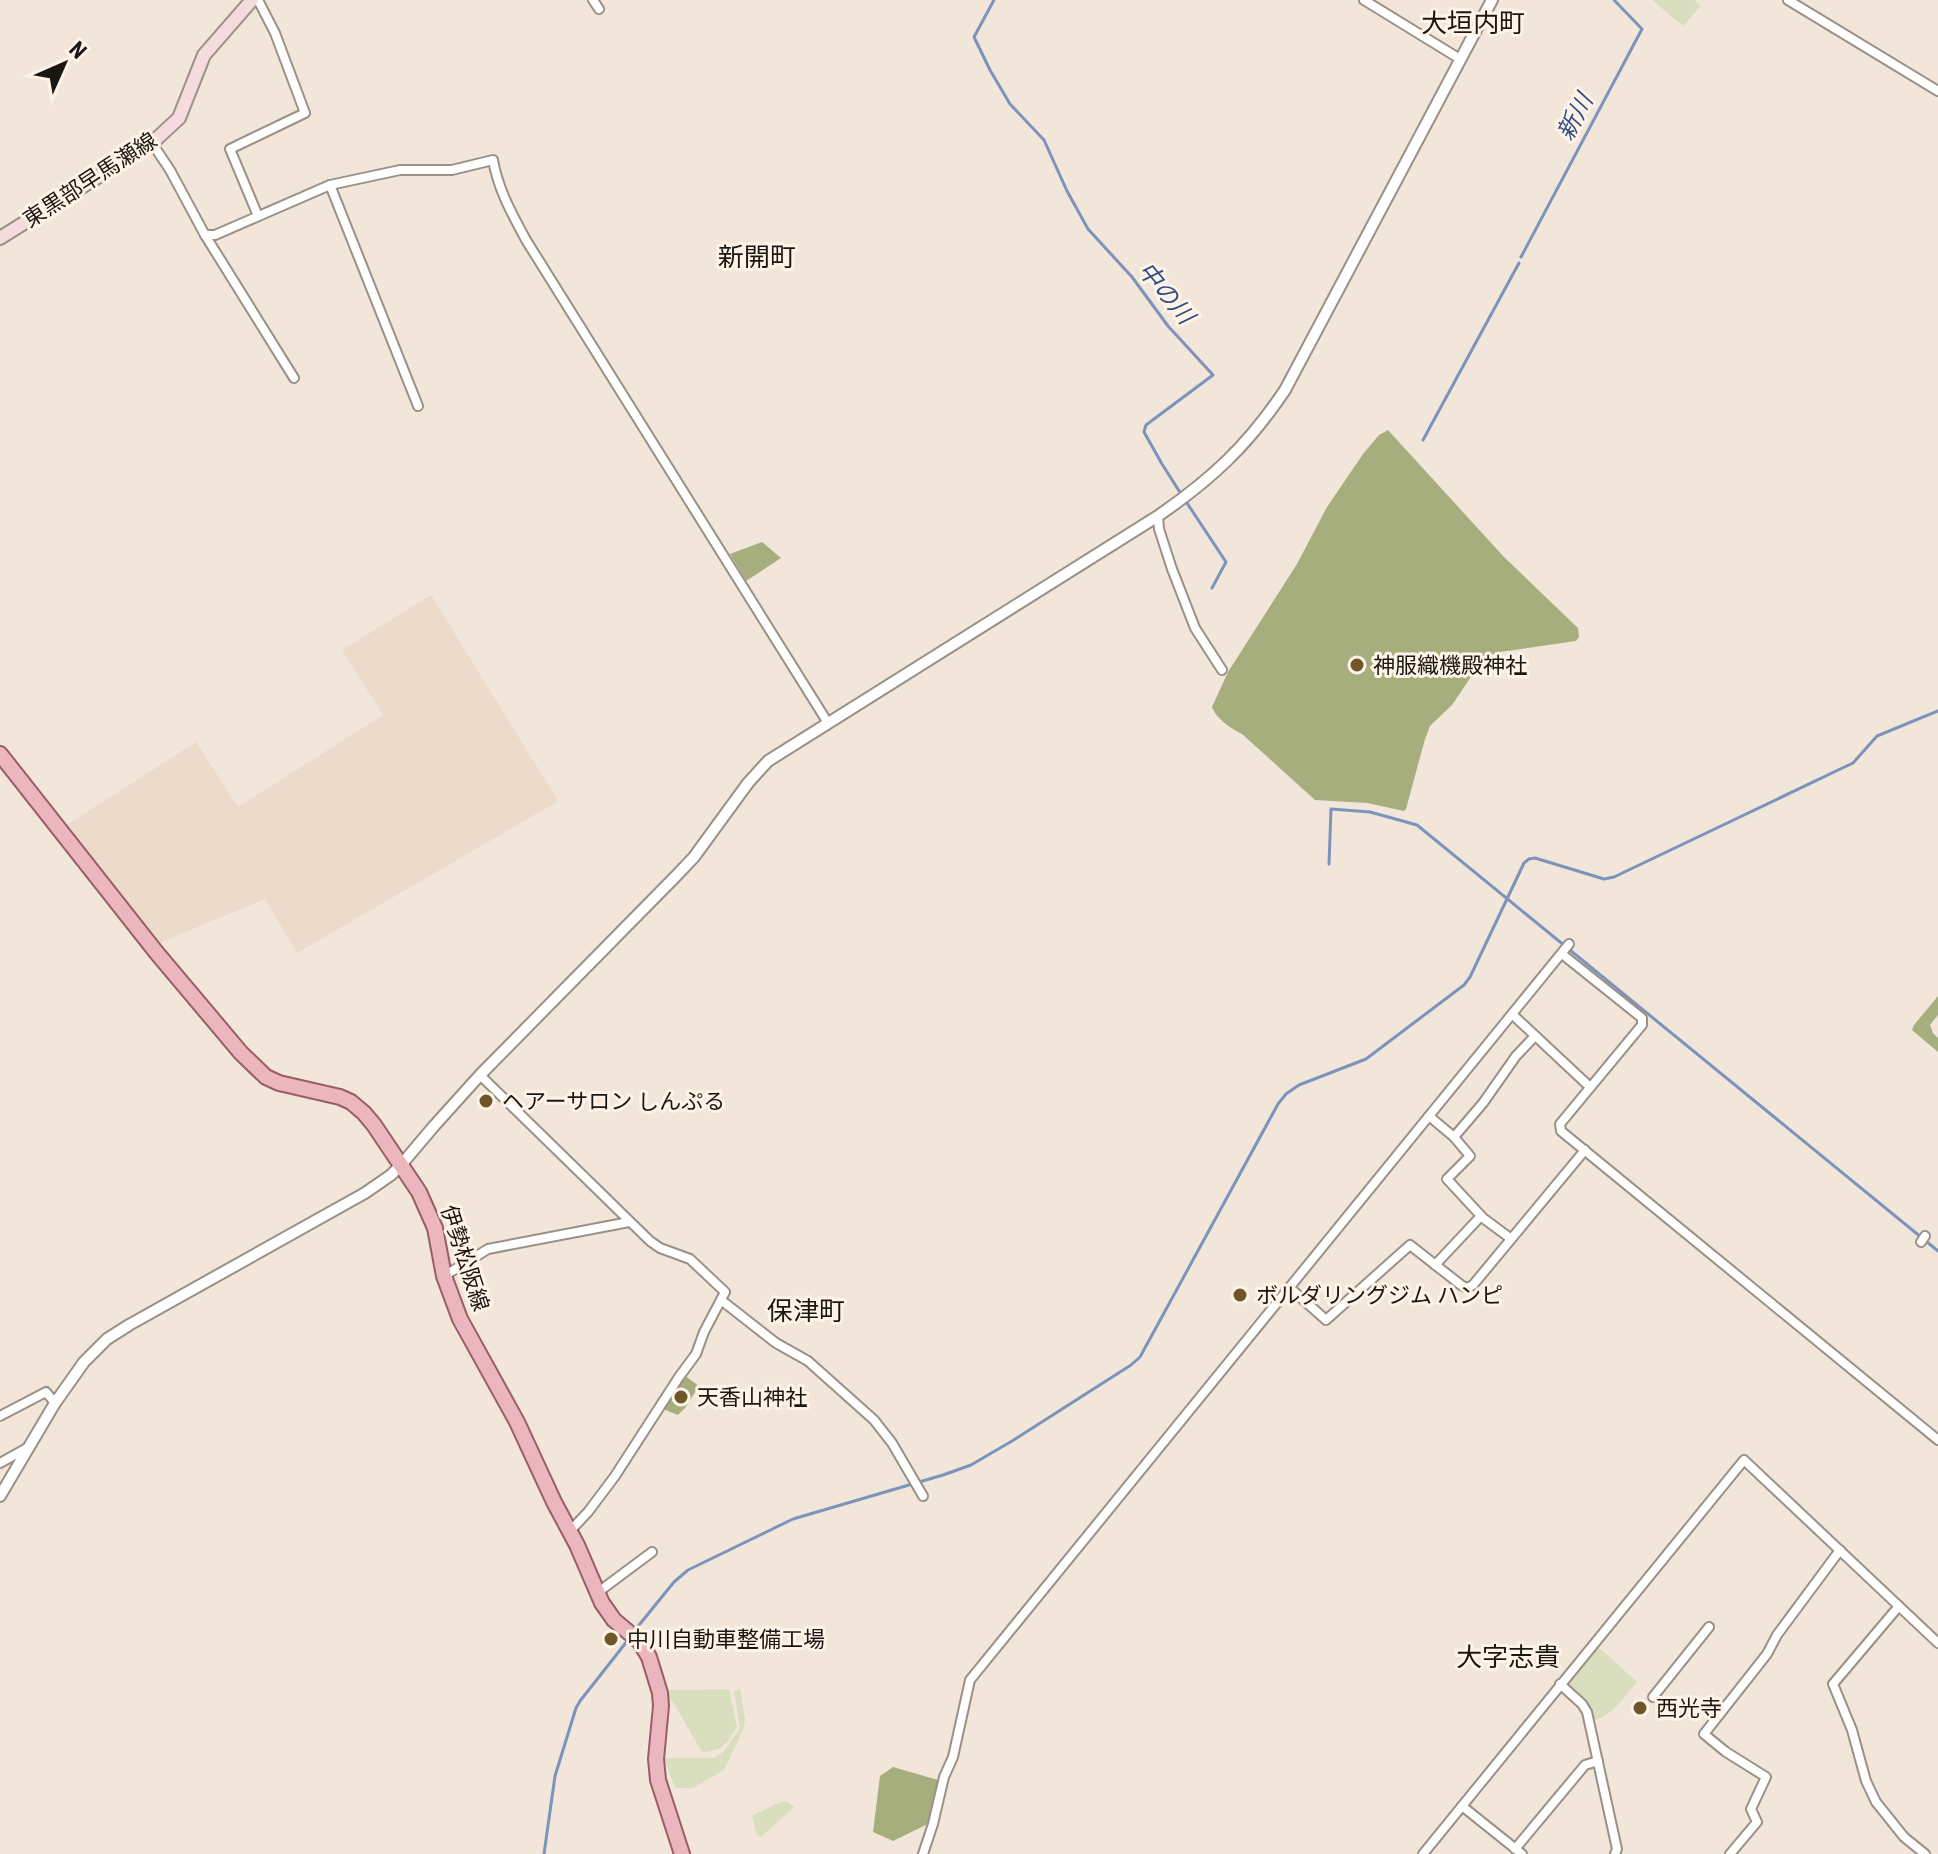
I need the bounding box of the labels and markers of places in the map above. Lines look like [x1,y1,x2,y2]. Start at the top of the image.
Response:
place label: 神服織機殿神社 [1373,653,1527,678]
marker: 神服織機殿神社 [1348,656,1366,674]
place label: ヘアーサロン しんぷる [502,1089,725,1114]
marker: ヘアーサロン しんぷる [477,1092,495,1110]
place label: ボルダリングジム ハンピ [1256,1283,1503,1308]
marker: ボルダリングジム ハンピ [1231,1286,1249,1304]
place label: 天香山神社 [697,1385,807,1410]
marker: 天香山神社 [672,1388,690,1406]
place label: 中川自動車整備工場 [627,1627,825,1652]
marker: 中川自動車整備工場 [602,1630,620,1648]
place label: 西光寺 [1656,1696,1722,1721]
marker: 西光寺 [1631,1699,1649,1717]

